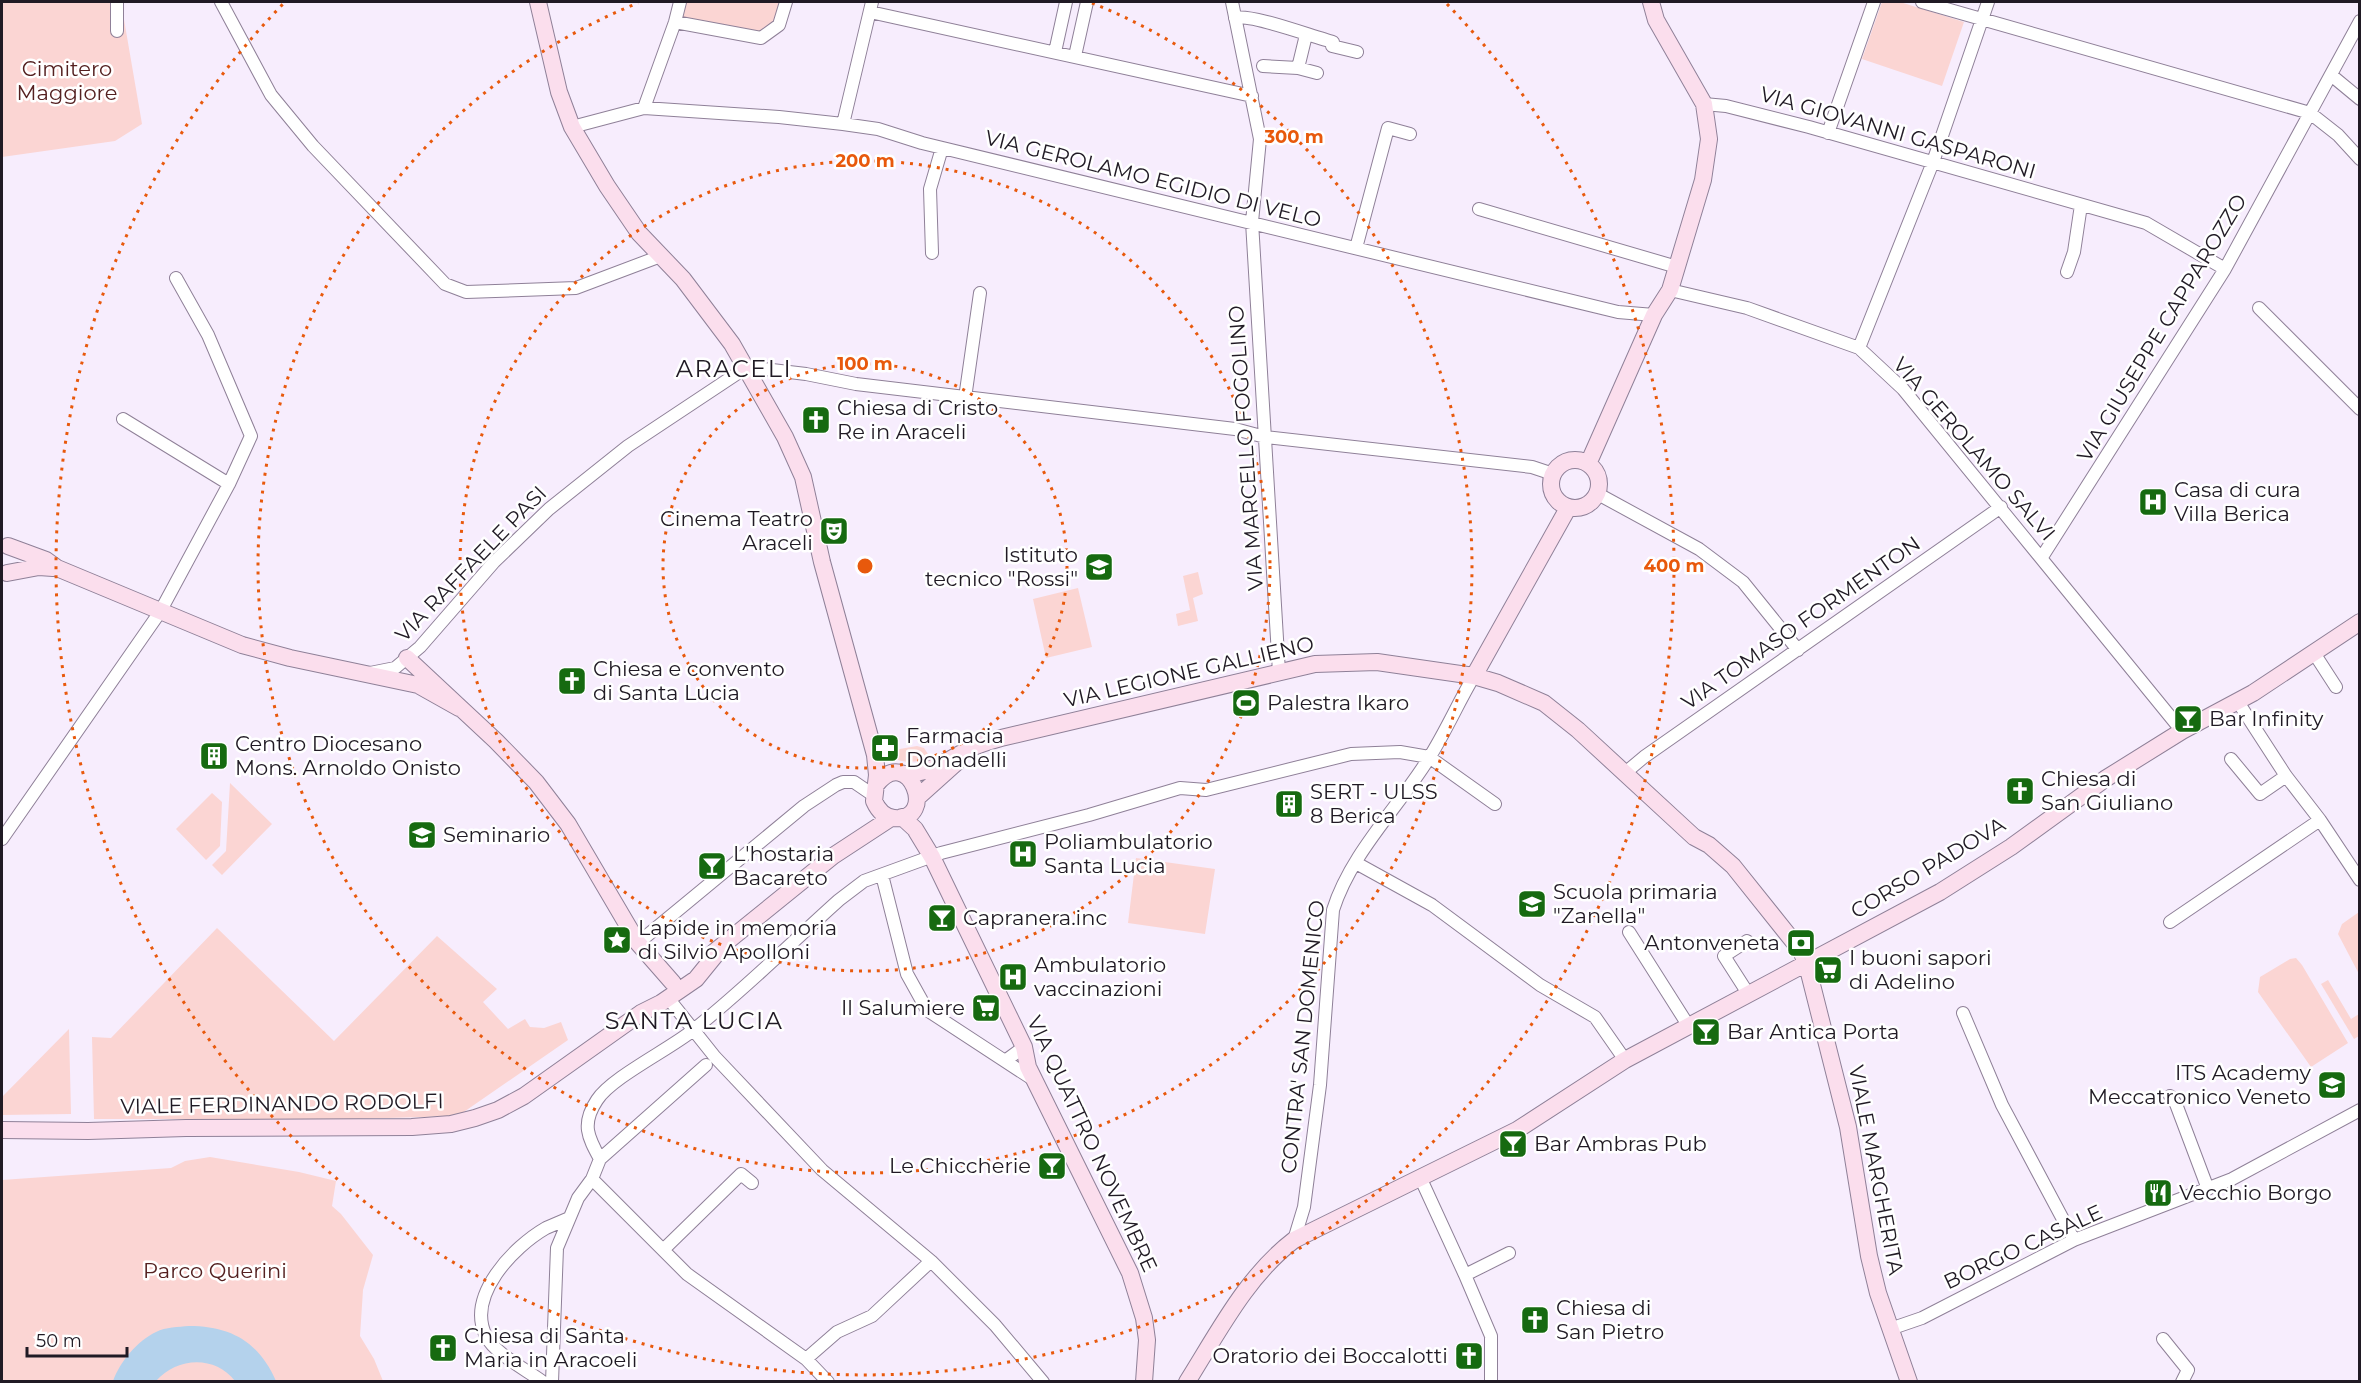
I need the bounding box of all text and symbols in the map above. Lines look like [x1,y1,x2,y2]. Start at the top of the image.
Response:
park label: Cimitero Maggiore [17,56,117,105]
street label: VIA GIOVANNI GASPARONI [1757,81,2039,184]
street label: VIA GEROLAMO EGIDIO DI VELO [982,125,1324,232]
text: 300 m [1263,126,1324,148]
text: 200 m [835,150,895,172]
street label: VIA GIUSEPPE CAPPAROZZO [2072,189,2252,466]
street label: VIA MARCELLO FOGOLINO [1223,304,1268,592]
street label: VIA GEROLAMO SALVI [1888,352,2061,545]
text: 100 m [837,353,893,375]
district label: ARACELI [676,354,792,383]
place label: Chiesa di Cristo Re in Araceli [837,395,998,444]
church icon: Chiesa di Cristo Re in Araceli [800,404,832,436]
place label: Casa di cura Villa Berica [2174,477,2301,526]
street label: VIA RAFFAELE PASI [390,481,551,647]
hospital icon: Casa di cura Villa Berica [2137,486,2169,518]
place label: Cinema Teatro Araceli [660,506,813,555]
theatre icon: Cinema Teatro Araceli [818,515,850,547]
street label: VIA TOMASO FORMENTON [1677,530,1925,715]
place label: Istituto tecnico "Rossi" [925,542,1078,591]
school or university icon: Istituto tecnico "Rossi" [1083,551,1115,583]
text: 400 m [1644,555,1704,577]
centre of rings [855,556,875,576]
street label: VIA LEGIONE GALLIENO [1062,631,1316,712]
place label: Chiesa e convento di Santa Lucia [593,656,785,705]
church icon: Chiesa e convento di Santa Lucia [556,665,588,697]
sports icon: Palestra Ikaro [1230,687,1262,719]
place label: Palestra Ikaro [1267,690,1409,715]
bar icon: Bar Infinity [2172,703,2204,735]
place label: Bar Infinity [2209,706,2324,731]
place label: Farmacia Donadelli [906,723,1007,772]
place label: Centro Diocesano Mons. Arnoldo Onisto [235,731,461,780]
pharmacy icon: Farmacia Donadelli [869,732,901,764]
building icon: Centro Diocesano Mons. Arnoldo Onisto [198,740,230,772]
place label: Chiesa di San Giuliano [2041,766,2173,815]
church icon: Chiesa di San Giuliano [2004,775,2036,807]
place label: SERT - ULSS 8 Berica [1310,779,1438,828]
building icon: SERT - ULSS 8 Berica [1273,788,1305,820]
street label: CORSO PADOVA [1846,811,2010,924]
school or university icon: Seminario [406,819,438,851]
place label: Seminario [443,822,550,847]
place label: Poliambulatorio Santa Lucia [1044,829,1213,878]
hospital icon: Poliambulatorio Santa Lucia [1007,838,1039,870]
place label: L'hostaria Bacareto [733,841,834,890]
bar icon: L'hostaria Bacareto [696,850,728,882]
place label: Scuola primaria "Zanella" [1553,879,1718,928]
school or university icon: Scuola primaria "Zanella" [1516,888,1548,920]
street label: CONTRA' SAN DOMENICO [1276,899,1329,1175]
bar icon: Capranera.inc [926,902,958,934]
place label: Capranera.inc [963,905,1107,930]
place label: Lapide in memoria di Silvio Apolloni [638,915,837,964]
place icon: Lapide in memoria di Silvio Apolloni [601,924,633,956]
bank icon: Antonveneta [1785,927,1817,959]
place label: Antonveneta [1644,930,1780,955]
place label: I buoni sapori di Adelino [1849,945,1992,994]
place label: Ambulatorio vaccinazioni [1034,952,1166,1001]
supermarket icon: I buoni sapori di Adelino [1812,954,1844,986]
hospital icon: Ambulatorio vaccinazioni [997,961,1029,993]
supermarket icon: Il Salumiere [970,992,1002,1024]
place label: Il Salumiere [841,995,965,1020]
district label: SANTA LUCIA [605,1006,783,1035]
street label: VIA QUATTRO NOVEMBRE [1022,1012,1163,1276]
bar icon: Bar Antica Porta [1690,1016,1722,1048]
place label: Bar Antica Porta [1727,1019,1900,1044]
place label: ITS Academy Meccatronico Veneto [2088,1060,2312,1109]
street label: VIALE MARGHERITA [1844,1063,1909,1278]
school or university icon: ITS Academy Meccatronico Veneto [2316,1069,2348,1101]
street label: VIALE FERDINANDO RODOLFI [120,1088,444,1119]
bar icon: Bar Ambras Pub [1497,1128,1529,1160]
place label: Bar Ambras Pub [1534,1131,1707,1156]
bar icon: Le Chiccherie [1036,1150,1068,1182]
place label: Le Chiccherie [889,1153,1031,1178]
restaurant icon: Vecchio Borgo [2142,1177,2174,1209]
place label: Vecchio Borgo [2179,1180,2332,1205]
street label: BORGO CASALE [1940,1199,2106,1294]
park label: Parco Querini [143,1258,287,1283]
place label: Chiesa di San Pietro [1556,1295,1664,1344]
church icon: Chiesa di San Pietro [1519,1304,1551,1336]
scale bar [27,1320,128,1358]
place label: Chiesa di Santa Maria in Aracoeli [464,1323,637,1372]
text: 50 m [36,1330,82,1352]
church icon: Chiesa di Santa Maria in Aracoeli [427,1332,459,1364]
church icon: Oratorio dei Boccalotti [1453,1340,1485,1372]
place label: Oratorio dei Boccalotti [1212,1343,1448,1368]

